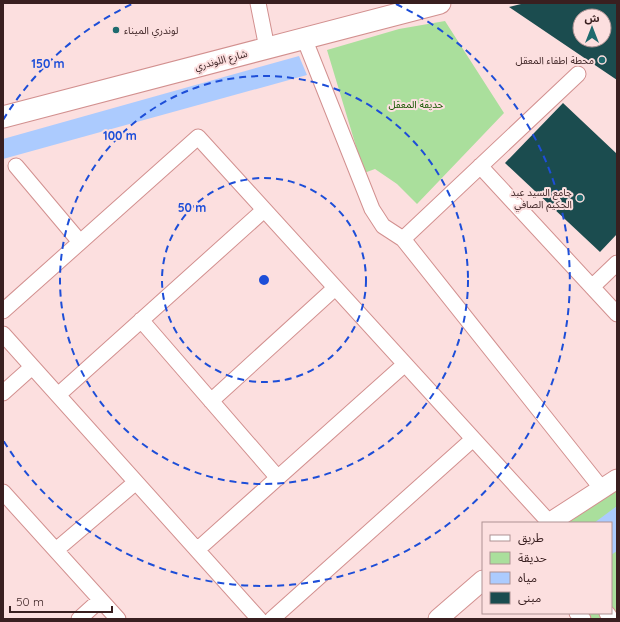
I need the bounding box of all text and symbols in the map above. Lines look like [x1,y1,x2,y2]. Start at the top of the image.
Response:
north arrow [572,8,612,48]
text: ش [584,11,600,25]
place label: لوندري الميناء [124,24,179,38]
marker: لوندري الميناء [111,25,121,35]
street label: شارع اللوندري [193,47,249,75]
place label: محطة اطفاء المعقل [516,54,594,67]
marker: محطة اطفاء المعقل [597,55,607,65]
text: 150 m [31,56,65,71]
park label: حديقة المعقل [389,98,444,111]
text: 100 m [103,128,137,143]
place label: جامع السيد عبد الحكيم الصافي [511,186,572,212]
marker: جامع السيد عبد الحكيم الصافي [575,193,585,203]
text: 50 m [178,200,206,215]
centre of rings [257,273,271,287]
legend [482,522,612,614]
text: طريق [518,530,544,546]
text: حديقة [518,550,547,565]
text: مياه [518,570,537,585]
scale bar [10,588,112,614]
text: مبنى [518,590,541,605]
text: 50 m [16,594,44,609]

